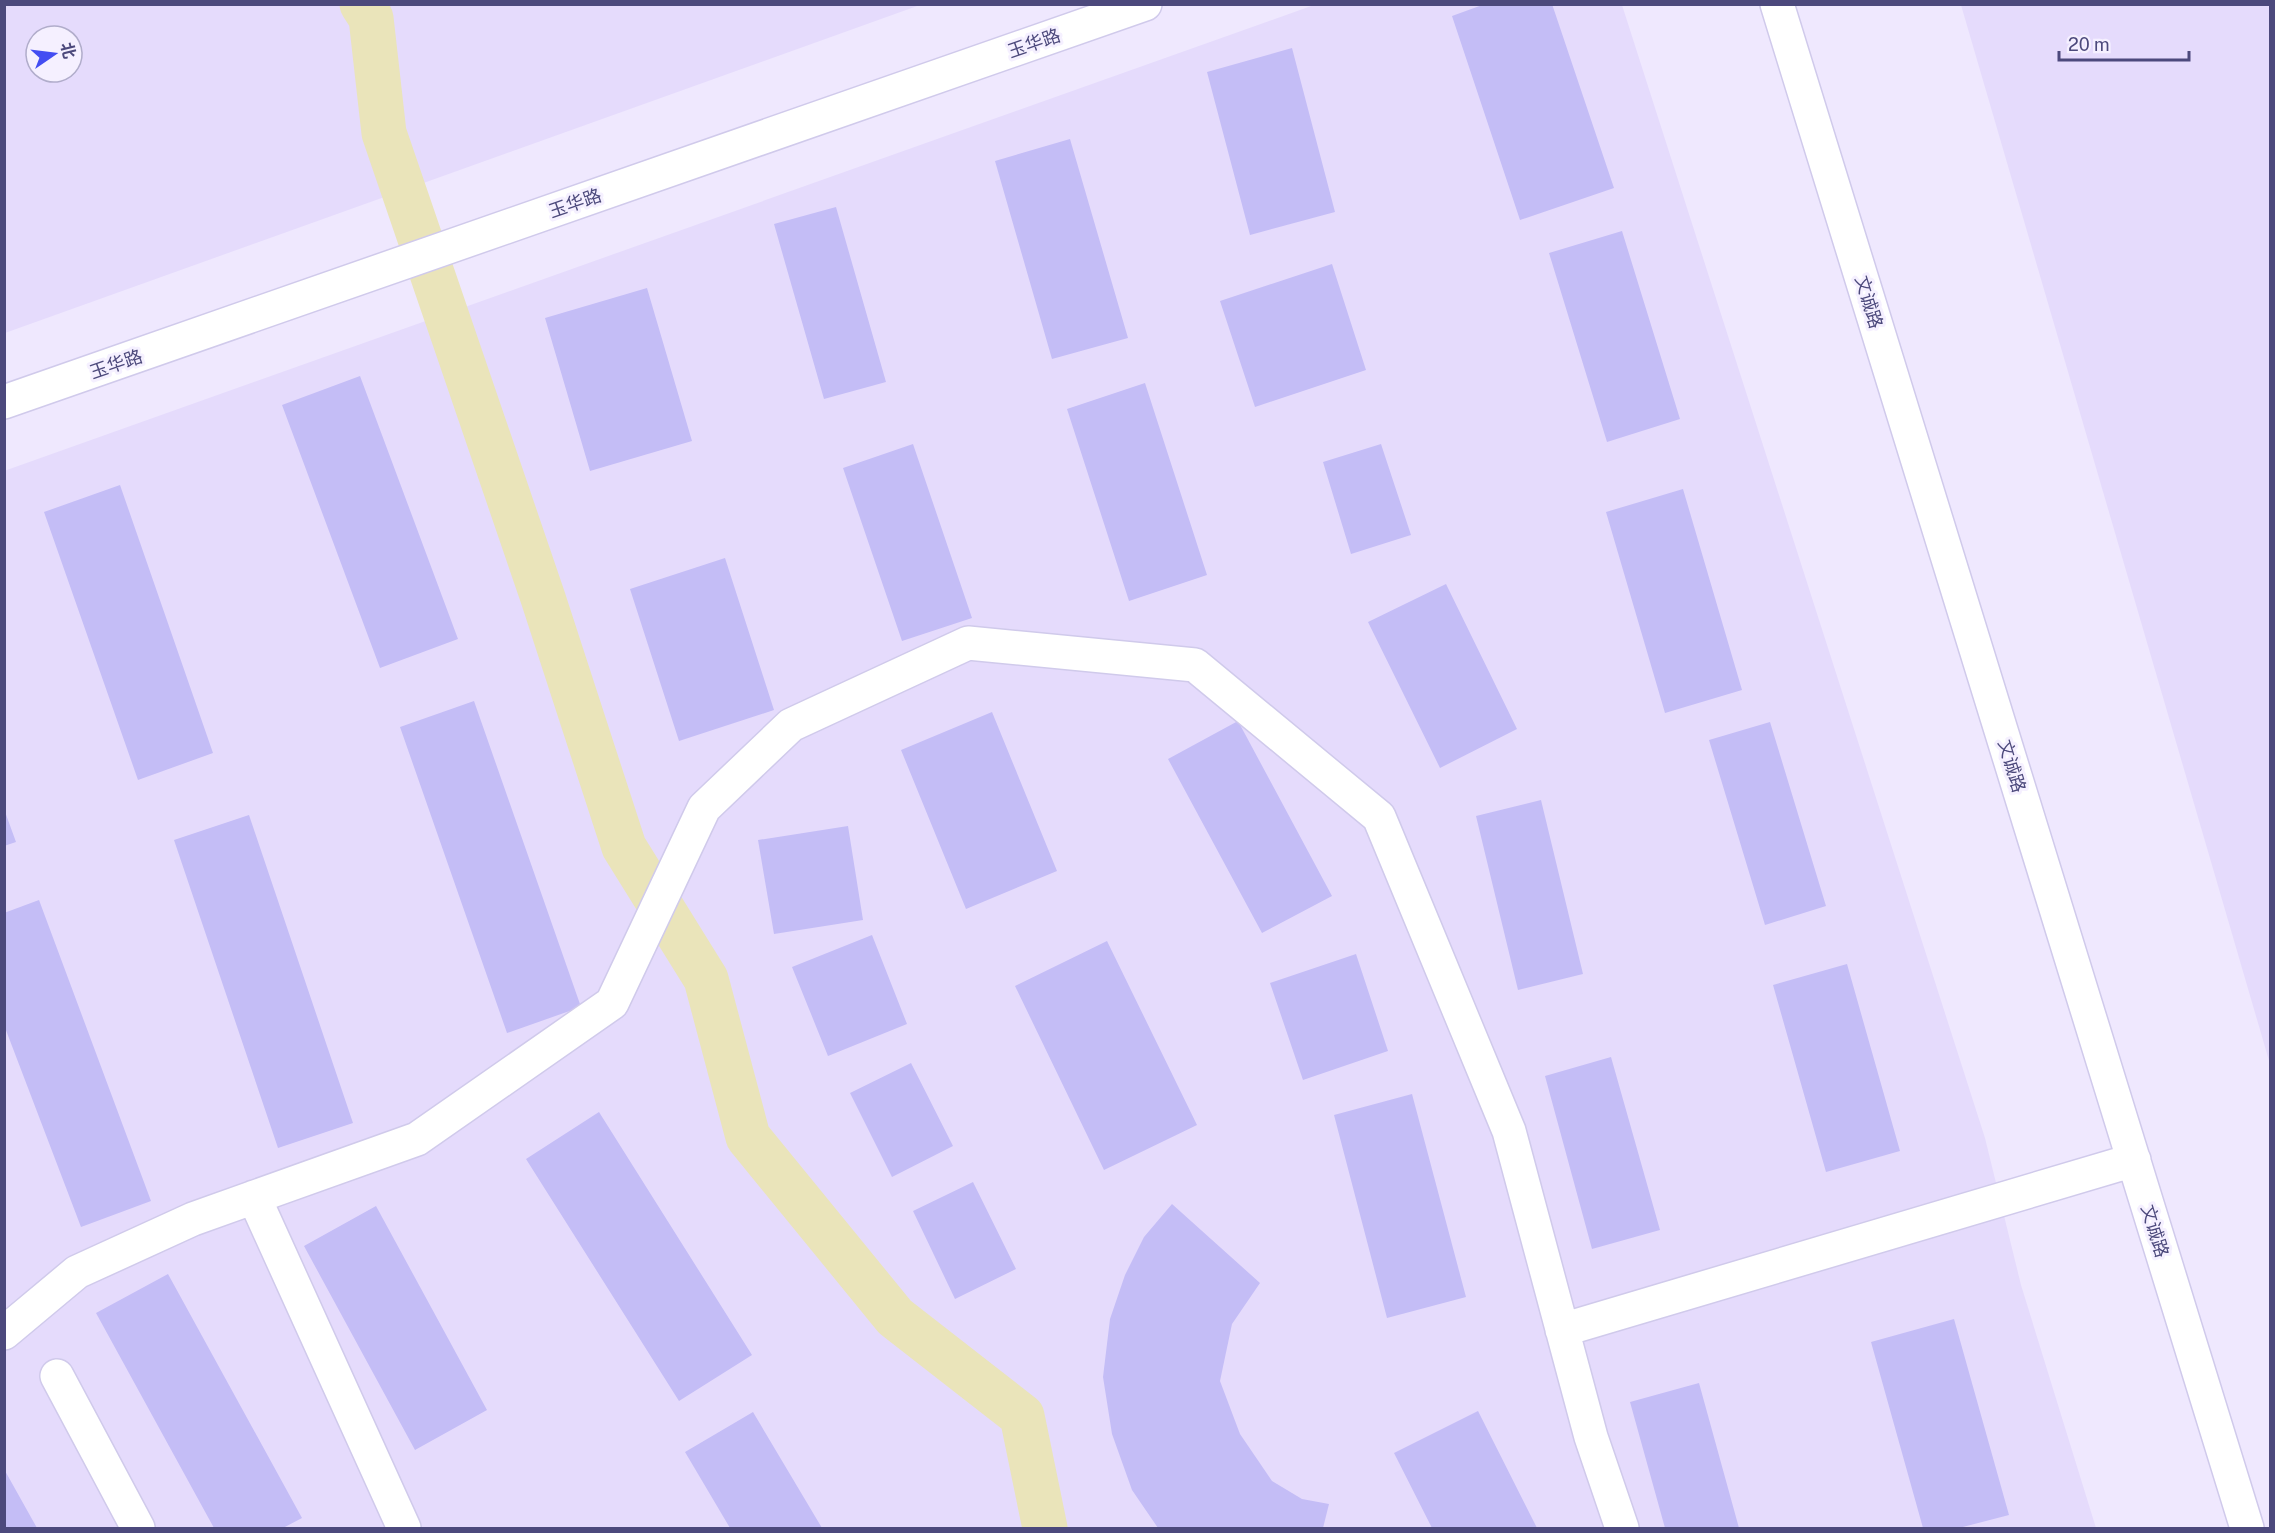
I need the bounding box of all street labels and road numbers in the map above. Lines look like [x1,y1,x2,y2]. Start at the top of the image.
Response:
street label: 玉华路 [1005,24,1063,62]
street label: 玉华路 [546,184,604,222]
street label: 文诚路 [1851,273,1887,331]
street label: 玉华路 [87,345,145,383]
street label: 文诚路 [1994,737,2030,795]
street label: 文诚路 [2137,1202,2173,1260]

